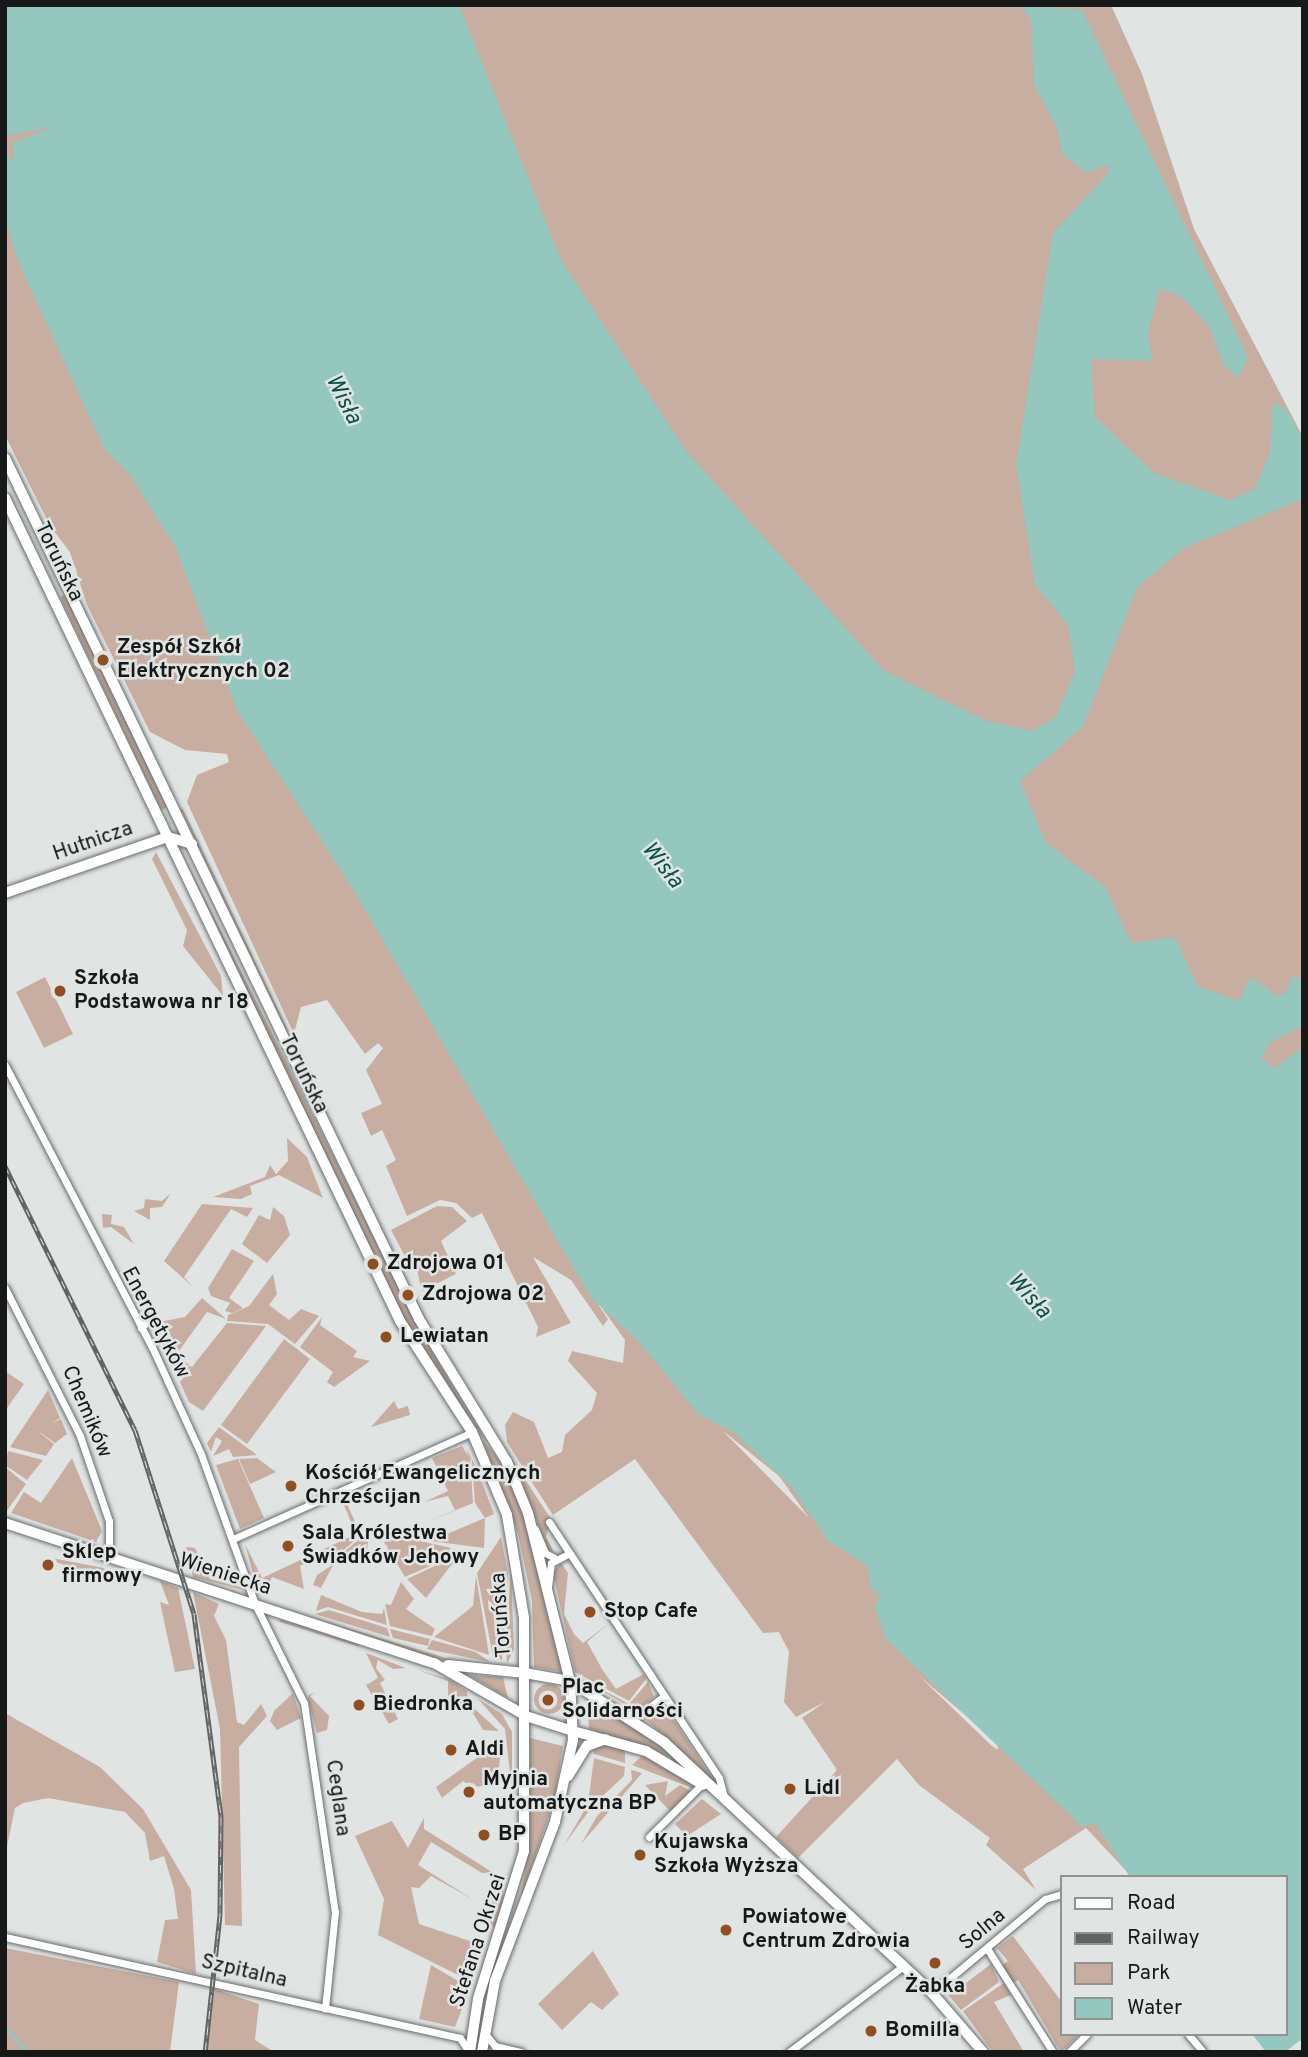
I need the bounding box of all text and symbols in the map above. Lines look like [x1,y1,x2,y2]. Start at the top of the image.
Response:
water label: Wisła [318,371,366,429]
street label: Toruńska [28,518,88,606]
place label: Zespół Szkół Elektrycznych 02 [117,635,290,685]
marker: Zespół Szkół Elektrycznych 02 [95,652,111,668]
street label: Hutnicza [50,817,136,867]
water label: Wisła [634,837,688,895]
place label: Szkoła Podstawowa nr 18 [74,966,249,1016]
marker: Szkoła Podstawowa nr 18 [52,983,68,999]
street label: Toruńska [273,1030,333,1118]
place label: Zdrojowa 01 [387,1251,505,1277]
marker: Zdrojowa 01 [365,1256,381,1272]
street label: Energetyków [115,1263,195,1383]
water label: Wisła [1000,1268,1056,1326]
place label: Zdrojowa 02 [422,1282,544,1308]
marker: Zdrojowa 02 [400,1287,416,1303]
place label: Lewiatan [400,1324,489,1350]
marker: Lewiatan [378,1329,394,1345]
street label: Chemików [55,1362,117,1462]
place label: Kościół Ewangelicznych Chrześcijan [305,1461,540,1511]
marker: Kościół Ewangelicznych Chrześcijan [283,1478,299,1494]
place label: Sala Królestwa Świadków Jehowy [302,1521,479,1571]
marker: Sala Królestwa Świadków Jehowy [280,1538,296,1554]
place label: Sklep firmowy [62,1540,142,1590]
street label: Wieniecka [176,1548,274,1602]
marker: Sklep firmowy [40,1557,56,1573]
street label: Toruńska [486,1572,518,1658]
place label: Stop Cafe [604,1599,698,1625]
marker: Stop Cafe [582,1604,598,1620]
place label: Plac Solidarności [562,1675,683,1725]
place label: Biedronka [373,1692,473,1718]
marker: Plac Solidarności [540,1692,556,1708]
marker: Biedronka [351,1697,367,1713]
place label: Aldi [465,1737,504,1763]
marker: Aldi [443,1742,459,1758]
street label: Ceglana [319,1758,355,1838]
place label: Myjnia automatyczna BP [483,1767,656,1817]
place label: Lidl [804,1776,840,1802]
marker: Lidl [782,1781,798,1797]
marker: Myjnia automatyczna BP [461,1784,477,1800]
place label: BP [498,1822,526,1848]
marker: BP [476,1827,492,1843]
place label: Kujawska Szkoła Wyższa [654,1830,798,1880]
marker: Kujawska Szkoła Wyższa [632,1847,648,1863]
street label: Stefana Okrzei [446,1871,512,2011]
legend [1060,1875,1287,2036]
text: Road [1127,1890,1176,1917]
street label: Solna [955,1904,1011,1956]
place label: Powiatowe Centrum Zdrowia [742,1905,910,1955]
marker: Powiatowe Centrum Zdrowia [716,1920,736,1940]
text: Railway [1127,1925,1200,1952]
street label: Szpitalna [198,1950,290,1994]
marker: Żabka [927,1955,943,1971]
text: Park [1127,1960,1170,1987]
place label: Żabka [905,1974,965,2000]
text: Water [1127,1995,1182,2022]
place label: Bomilla [885,2018,960,2044]
marker: Bomilla [863,2023,879,2039]

